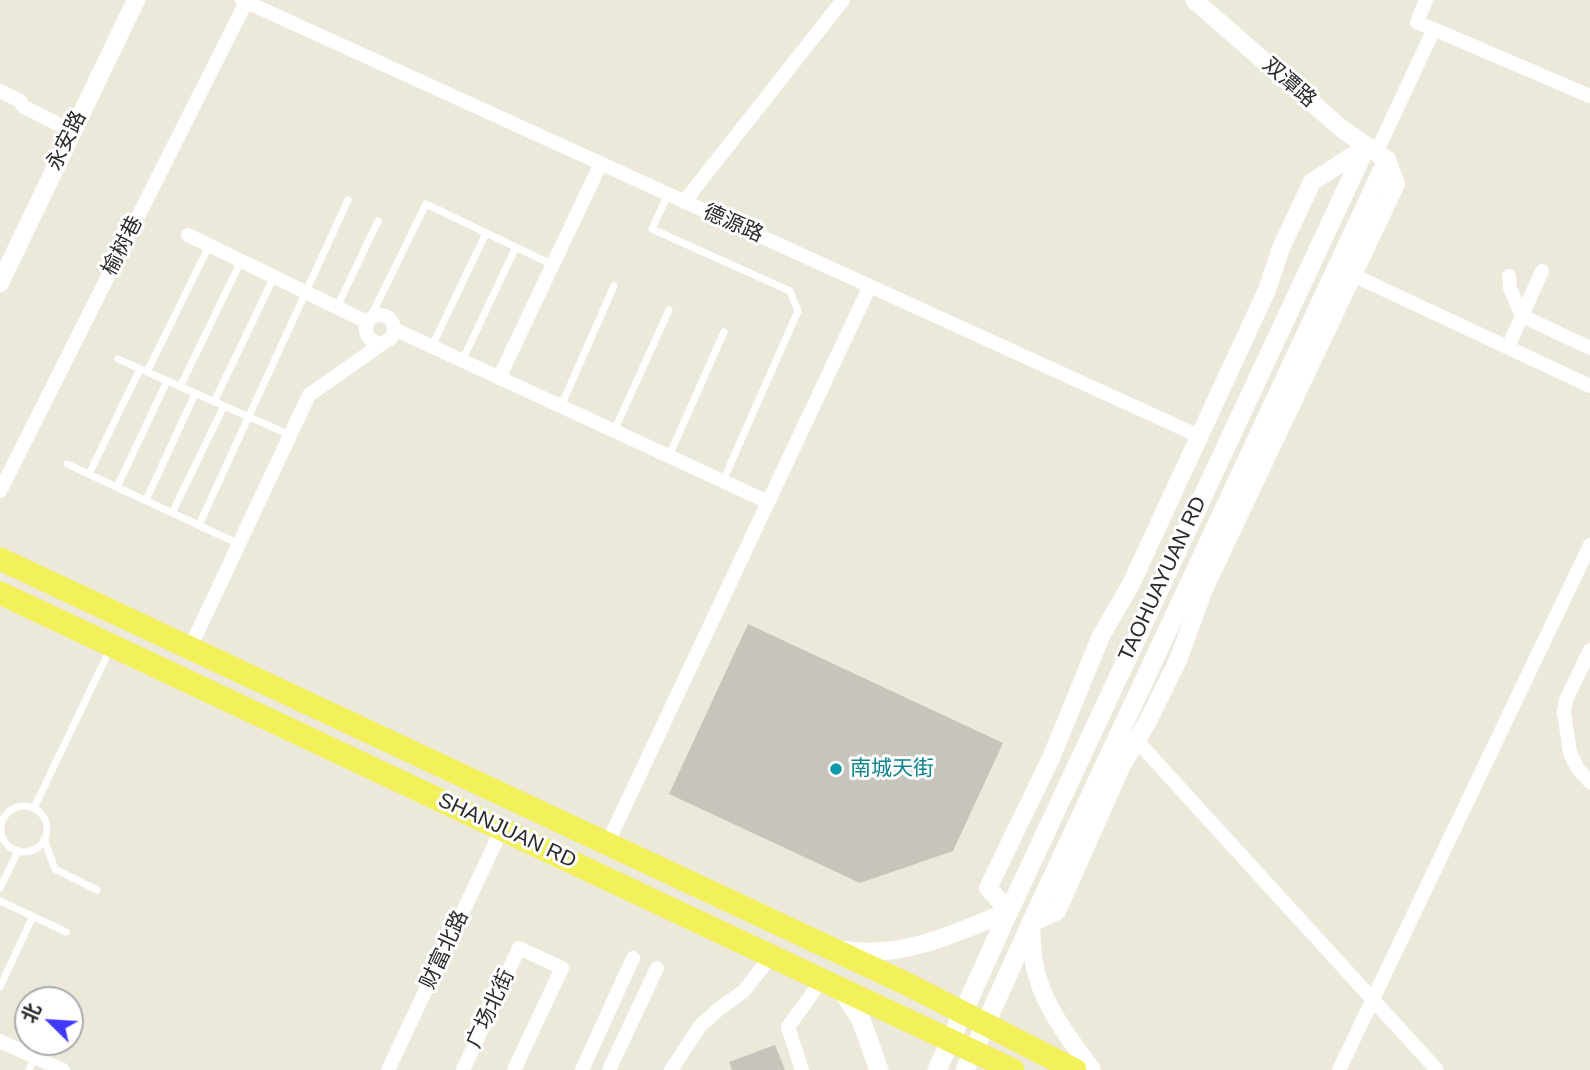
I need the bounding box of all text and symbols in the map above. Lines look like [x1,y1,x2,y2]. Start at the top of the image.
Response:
street label: 双潭路 [1257,53,1321,113]
street label: 永安路 [42,107,92,175]
street label: 德源路 [699,200,767,248]
street label: 榆树巷 [97,212,149,280]
street label: TAOHUAYUAN RD [1114,493,1212,665]
place label: 南城天街 [850,756,934,782]
marker: 南城天街 [828,761,844,777]
street label: SHANJUAN RD [434,788,580,874]
street label: 财富北路 [416,907,474,993]
street label: 广场北街 [462,966,520,1052]
north arrow [14,986,84,1056]
text: 北 [18,1000,45,1026]

